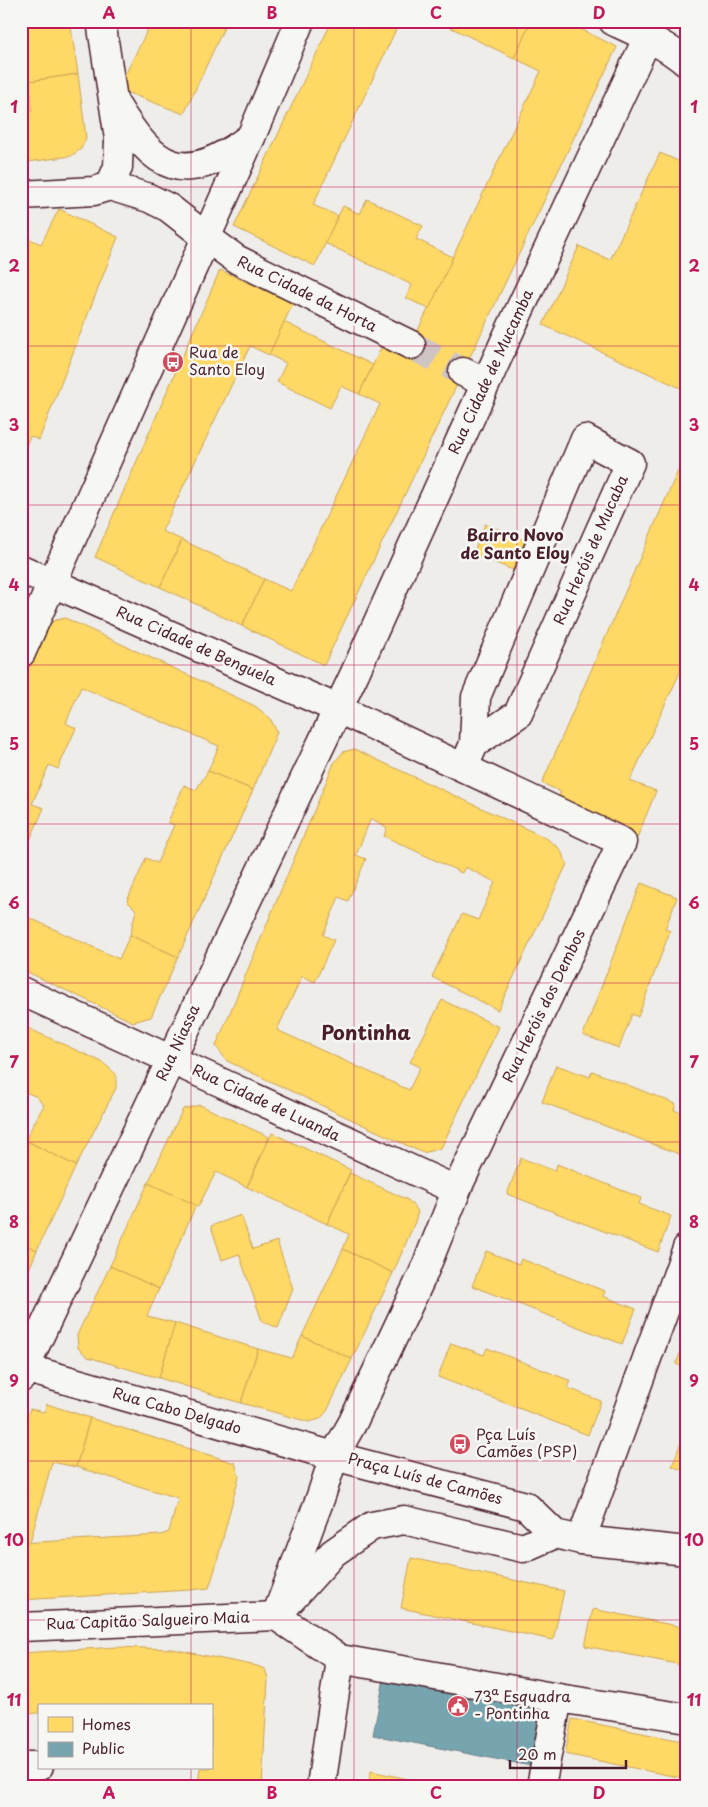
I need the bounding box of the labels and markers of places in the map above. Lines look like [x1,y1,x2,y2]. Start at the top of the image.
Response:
place label: Rua de Santo Eloy [189,340,265,380]
bus stop icon: Rua de Santo Eloy [161,350,185,374]
place label: Pça Luís Camões (PSP) [476,1422,577,1462]
bus stop icon: Pça Luís Camões (PSP) [448,1432,472,1456]
place label: 73ª Esquadra - Pontinha [474,1684,571,1724]
public building icon: 73ª Esquadra - Pontinha [446,1694,470,1718]

